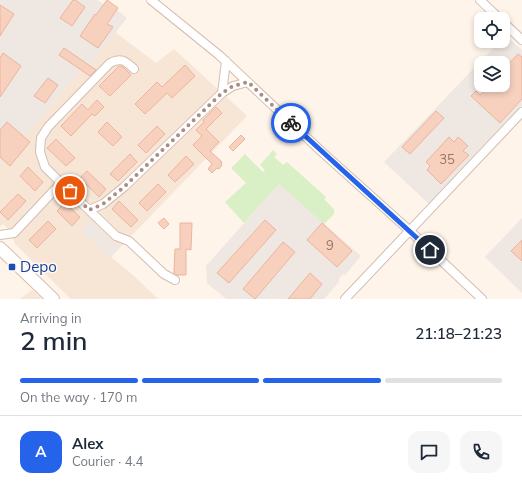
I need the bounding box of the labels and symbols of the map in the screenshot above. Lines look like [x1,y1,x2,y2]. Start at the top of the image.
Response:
courier [271,103,311,143]
house number: 35 [439,151,455,167]
pin [53,174,87,208]
pin [413,233,447,267]
house number: 9 [326,237,334,253]
place label: Depo [20,257,57,276]
marker: Depo [7,262,17,272]

